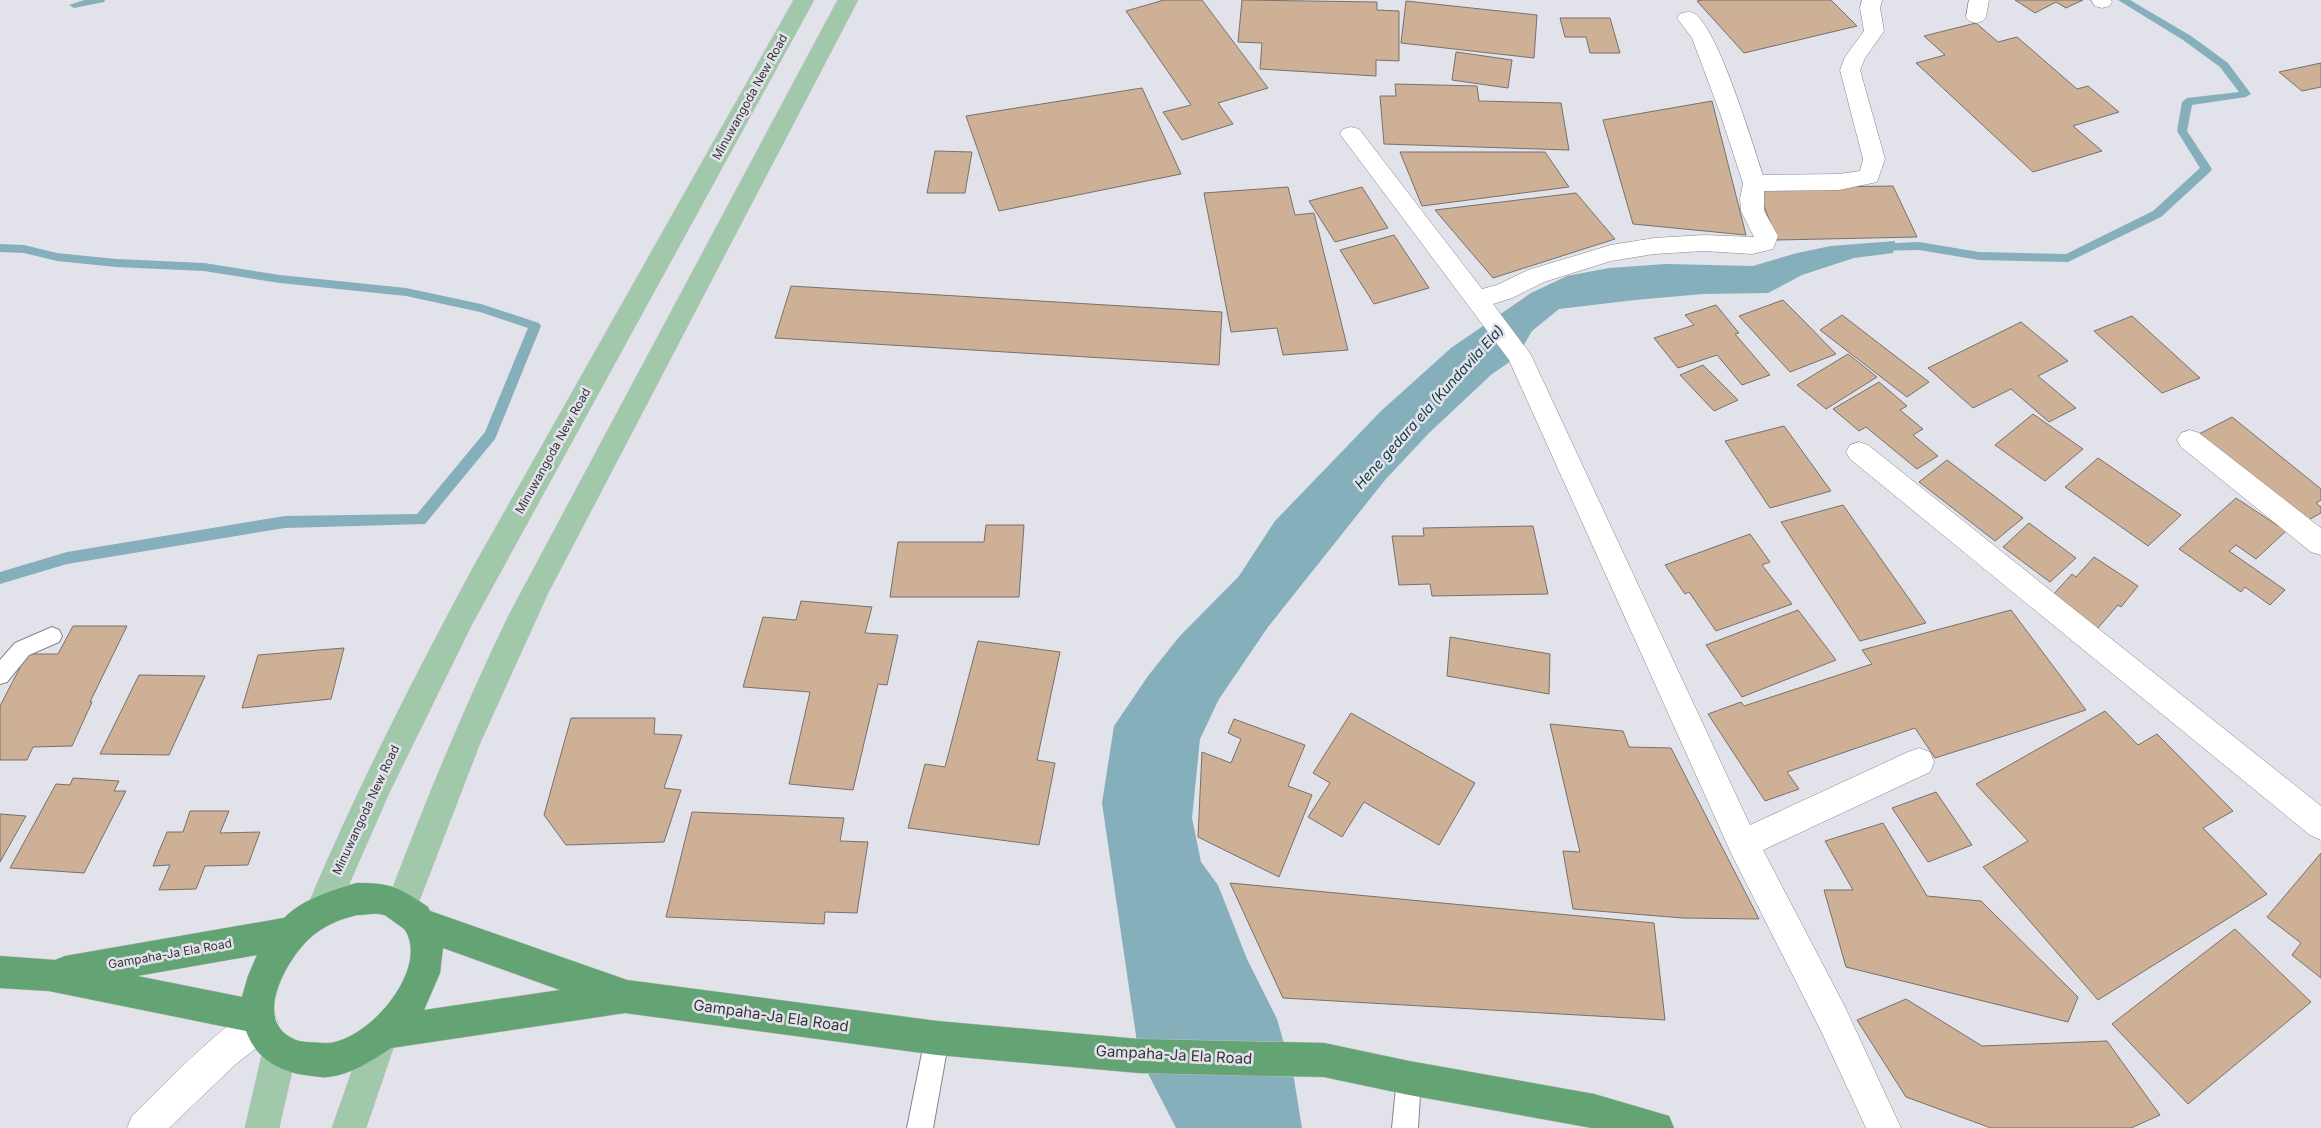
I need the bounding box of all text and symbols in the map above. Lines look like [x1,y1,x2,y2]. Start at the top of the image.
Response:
street label: Minuwangoda New Road [709,31,790,162]
water label: Hene gedara ela (Kundavila Ela) [1351,321,1507,492]
street label: Minuwangoda New Road [512,385,593,516]
street label: Minuwangoda New Road [329,742,402,877]
street label: Gampaha-Ja Ela Road [107,935,233,972]
street label: Gampaha-Ja Ela Road [692,995,850,1036]
street label: Gampaha-Ja Ela Road [1095,1041,1253,1068]

